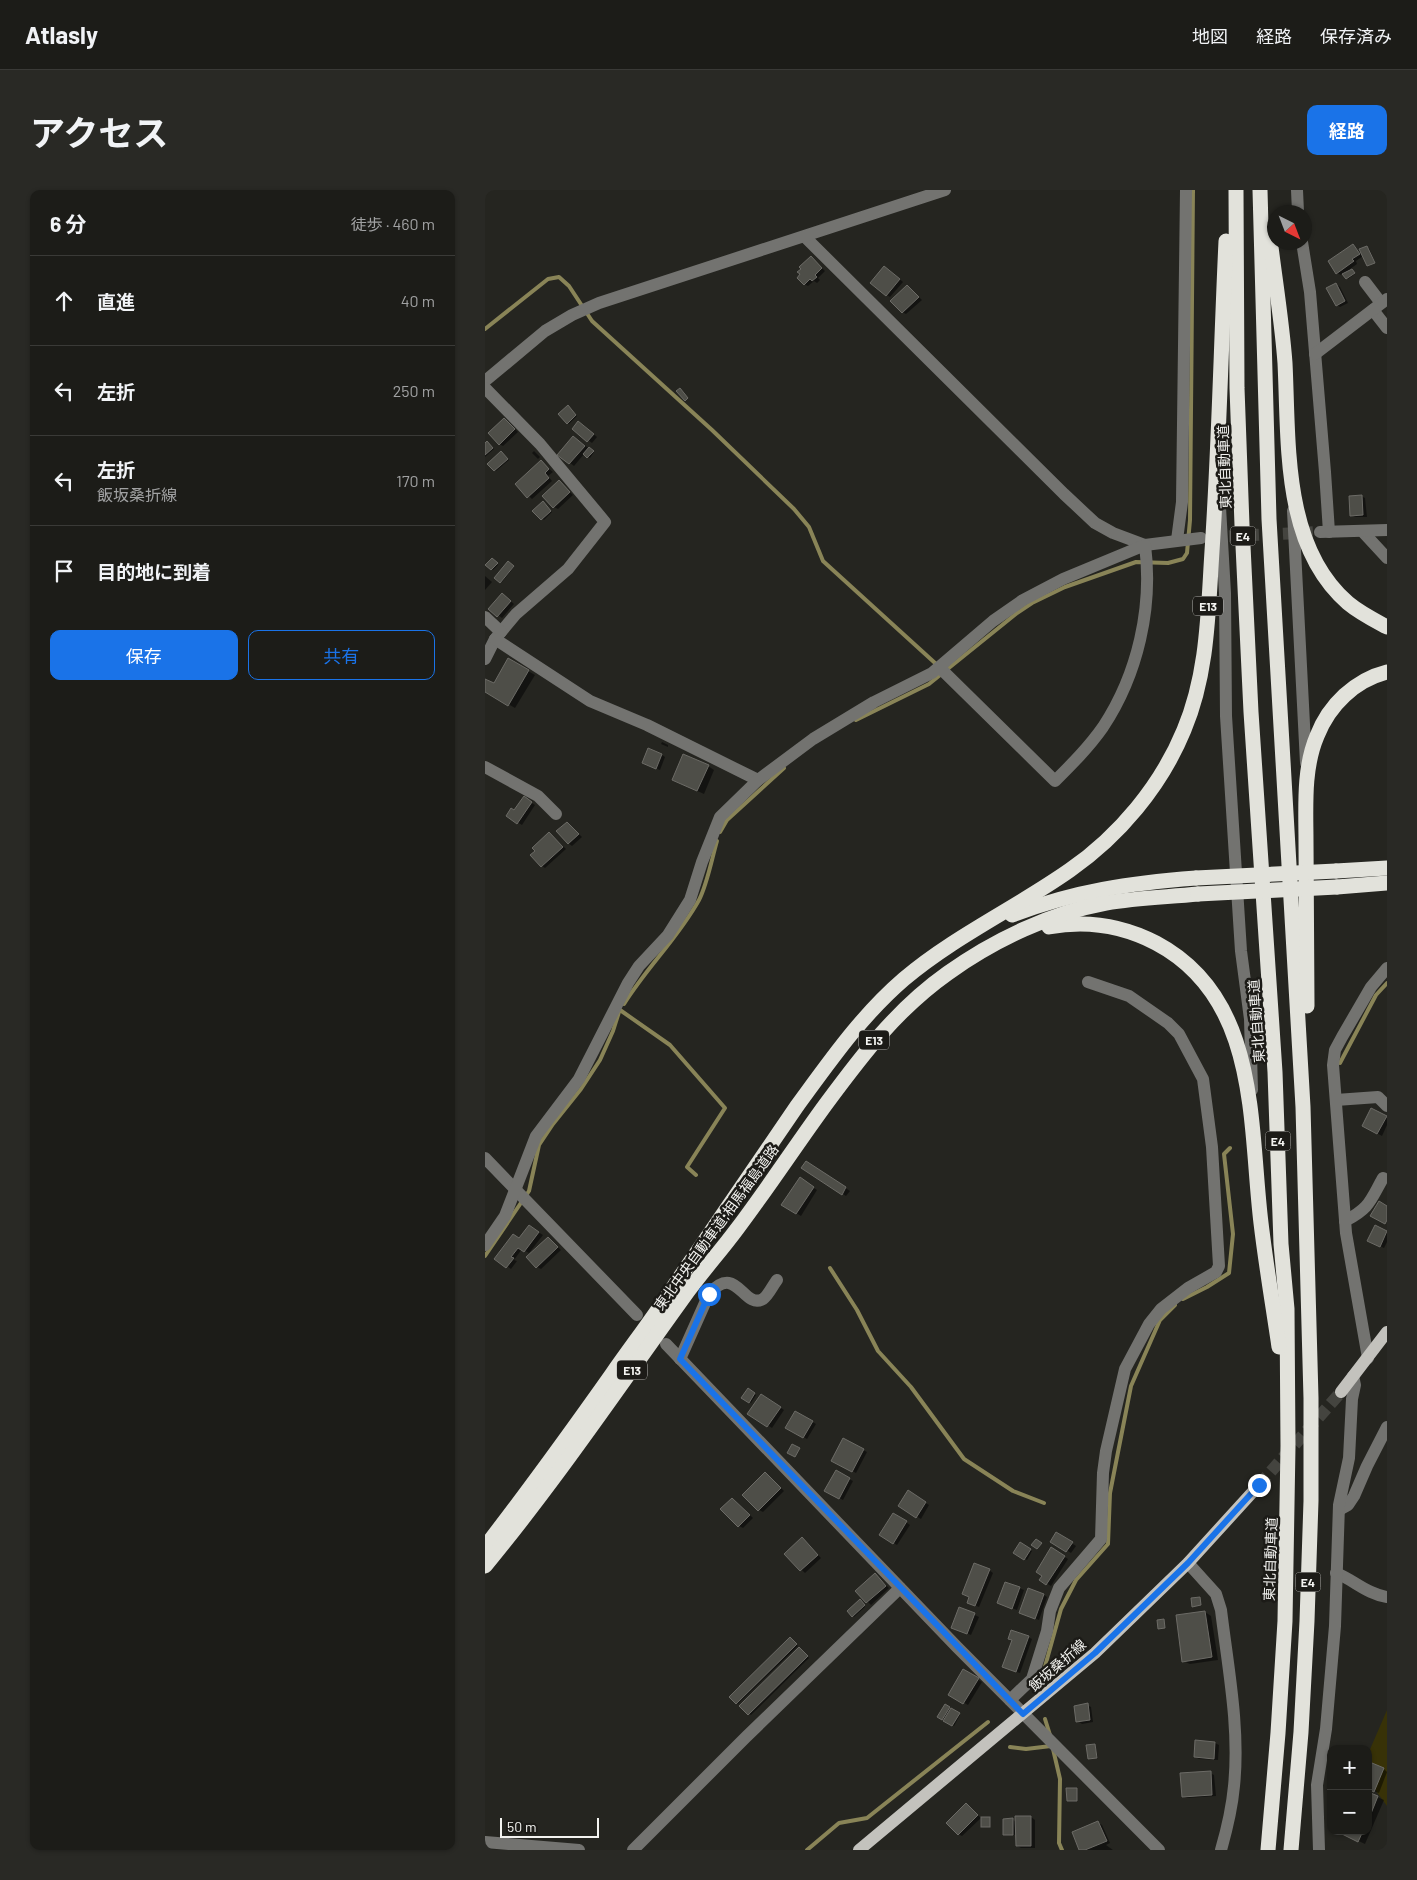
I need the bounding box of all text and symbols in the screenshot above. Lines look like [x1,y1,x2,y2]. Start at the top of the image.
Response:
text: Atlasly [25,20,98,49]
text: 地図 [1192,25,1228,47]
text: 経路 [1256,25,1292,47]
text: 保存済み [1320,25,1392,47]
button: 経路 [1307,105,1387,155]
text: アクセス [30,111,168,153]
north arrow [1267,205,1312,250]
text: 6 分 [50,211,86,236]
text: 徒歩 · 460 m [351,214,435,233]
icon: ahead [50,287,78,315]
text: 直進 [97,290,135,313]
text: 40 m [401,291,435,310]
icon: left [50,377,78,405]
text: 左折 [97,380,135,403]
text: 250 m [393,381,435,400]
street label: 東北自動車道 [1214,425,1234,509]
text: 左折 [97,458,135,481]
icon: left [50,467,78,495]
text: 170 m [396,471,435,490]
text: 飯坂桑折線 [97,485,177,504]
road number: E4 [1231,526,1255,546]
icon: arrive [50,557,78,585]
text: 目的地に到着 [97,560,211,583]
road number: E13 [1193,596,1223,616]
button: 保存 [50,630,238,680]
button: 共有 [248,630,435,680]
street label: 東北自動車道 [1245,979,1267,1063]
road number: E13 [859,1030,889,1050]
road number: E4 [1265,1131,1291,1150]
street label: 東北中央自動車道;相馬福島道路 [650,1141,782,1313]
route start [698,1283,721,1306]
road number: E13 [617,1360,647,1380]
route end [1248,1474,1271,1497]
street label: 東北自動車道 [1260,1517,1280,1601]
road number: E4 [1295,1572,1321,1591]
street label: 飯坂桑折線 [1025,1636,1089,1694]
map controls [1327,1745,1372,1835]
button: + [1327,1745,1372,1790]
button: − [1327,1790,1372,1835]
scale bar [500,1815,599,1838]
text: 50 m [507,1818,536,1835]

